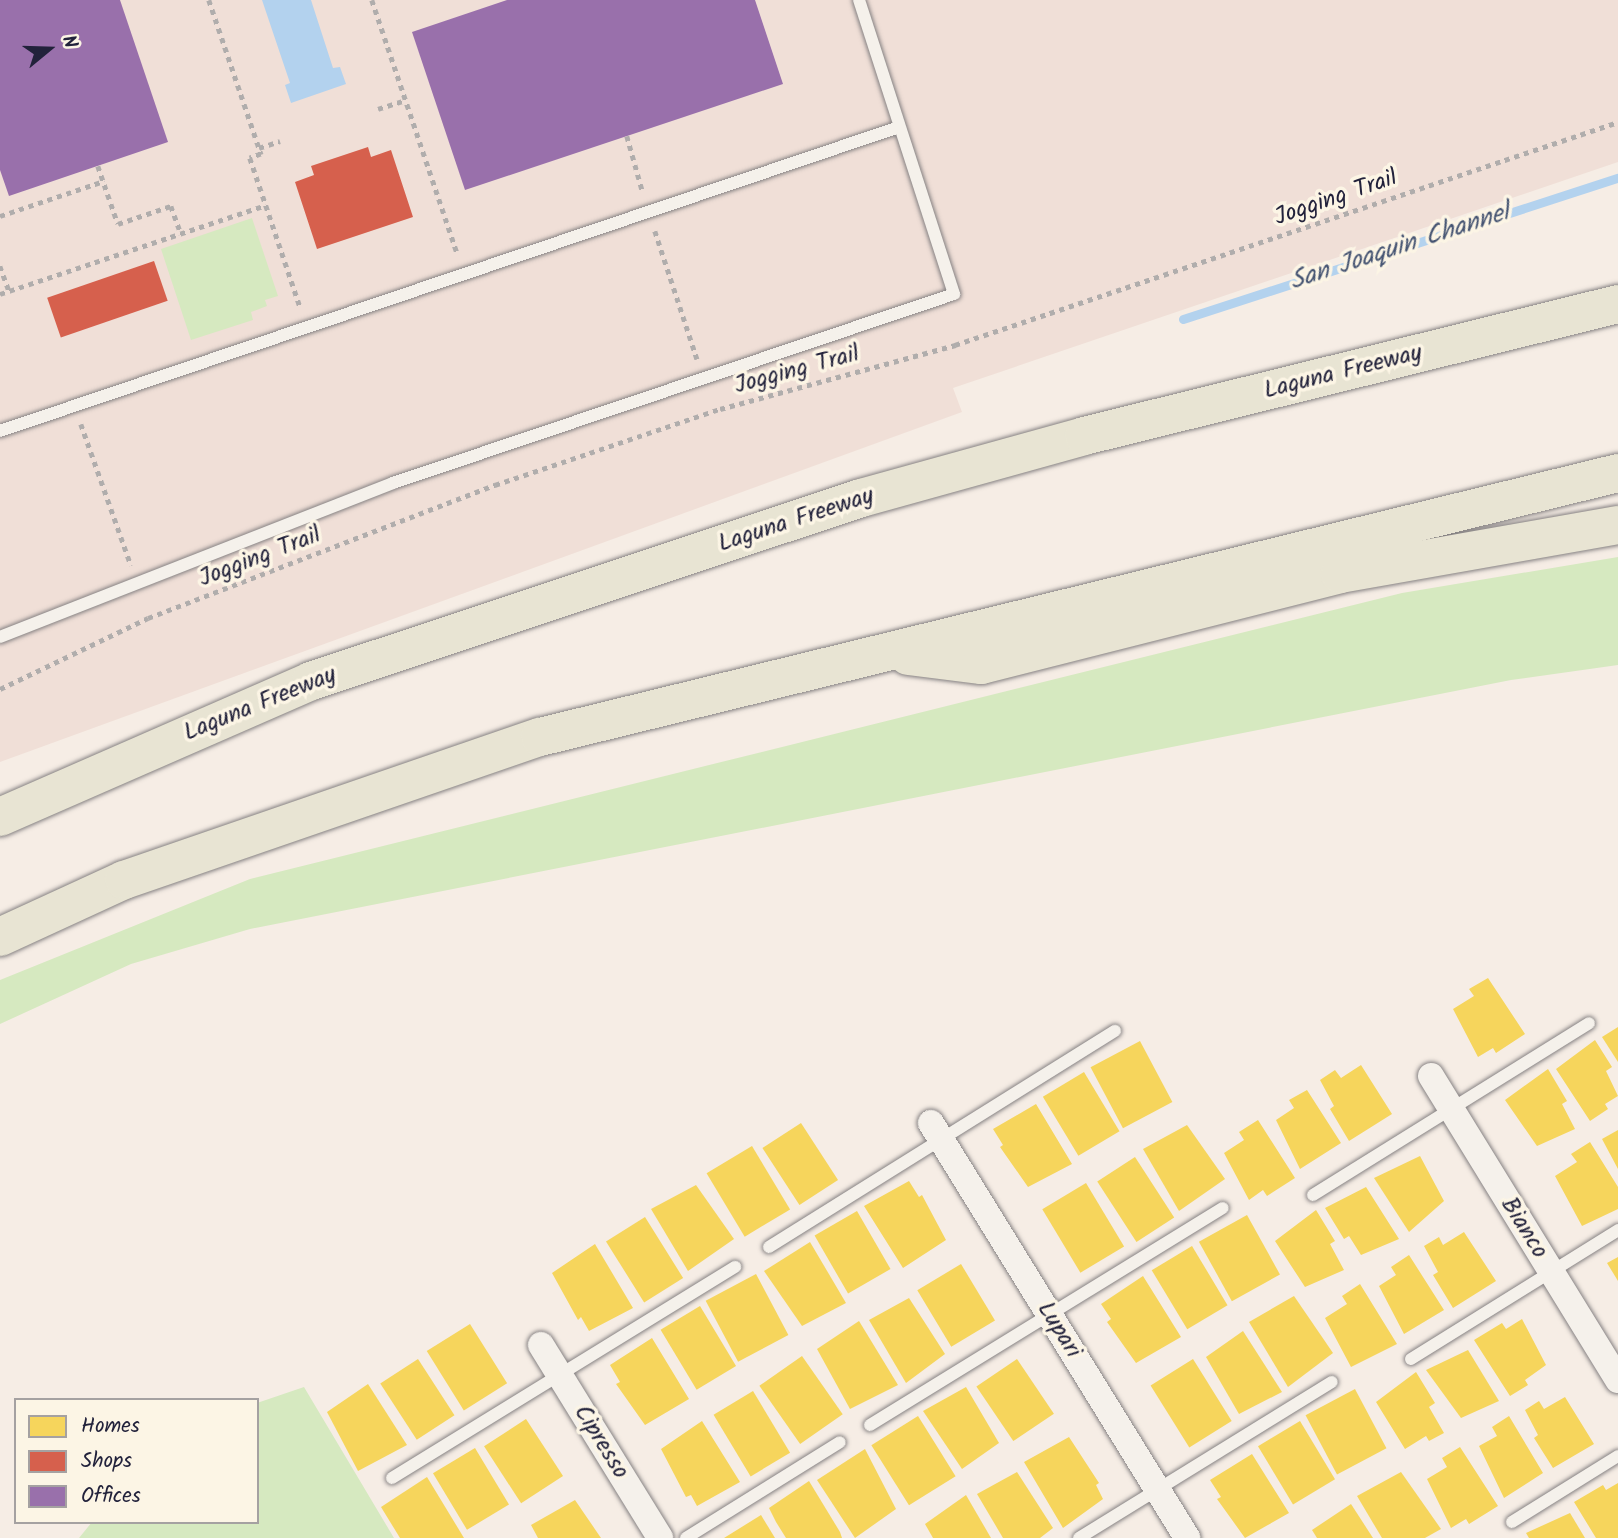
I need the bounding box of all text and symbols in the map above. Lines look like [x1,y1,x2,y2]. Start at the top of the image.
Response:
north arrow [14,14,84,84]
text: N [53,32,85,53]
street label: Jogging Trail [1271,164,1401,232]
water label: San Joaquin Channel [1286,198,1514,298]
street label: Laguna Freeway [1261,338,1425,406]
street label: Jogging Trail [731,340,863,400]
street label: Laguna Freeway [715,481,877,559]
street label: Jogging Trail [195,521,325,593]
street label: Laguna Freeway [180,660,340,748]
street label: Bianco [1494,1192,1554,1264]
street label: Lupari [1031,1296,1087,1364]
legend [14,1398,259,1524]
street label: Cipresso [567,1400,635,1484]
text: Homes [81,1410,140,1443]
text: Shops [81,1445,132,1478]
text: Offices [81,1480,141,1513]

